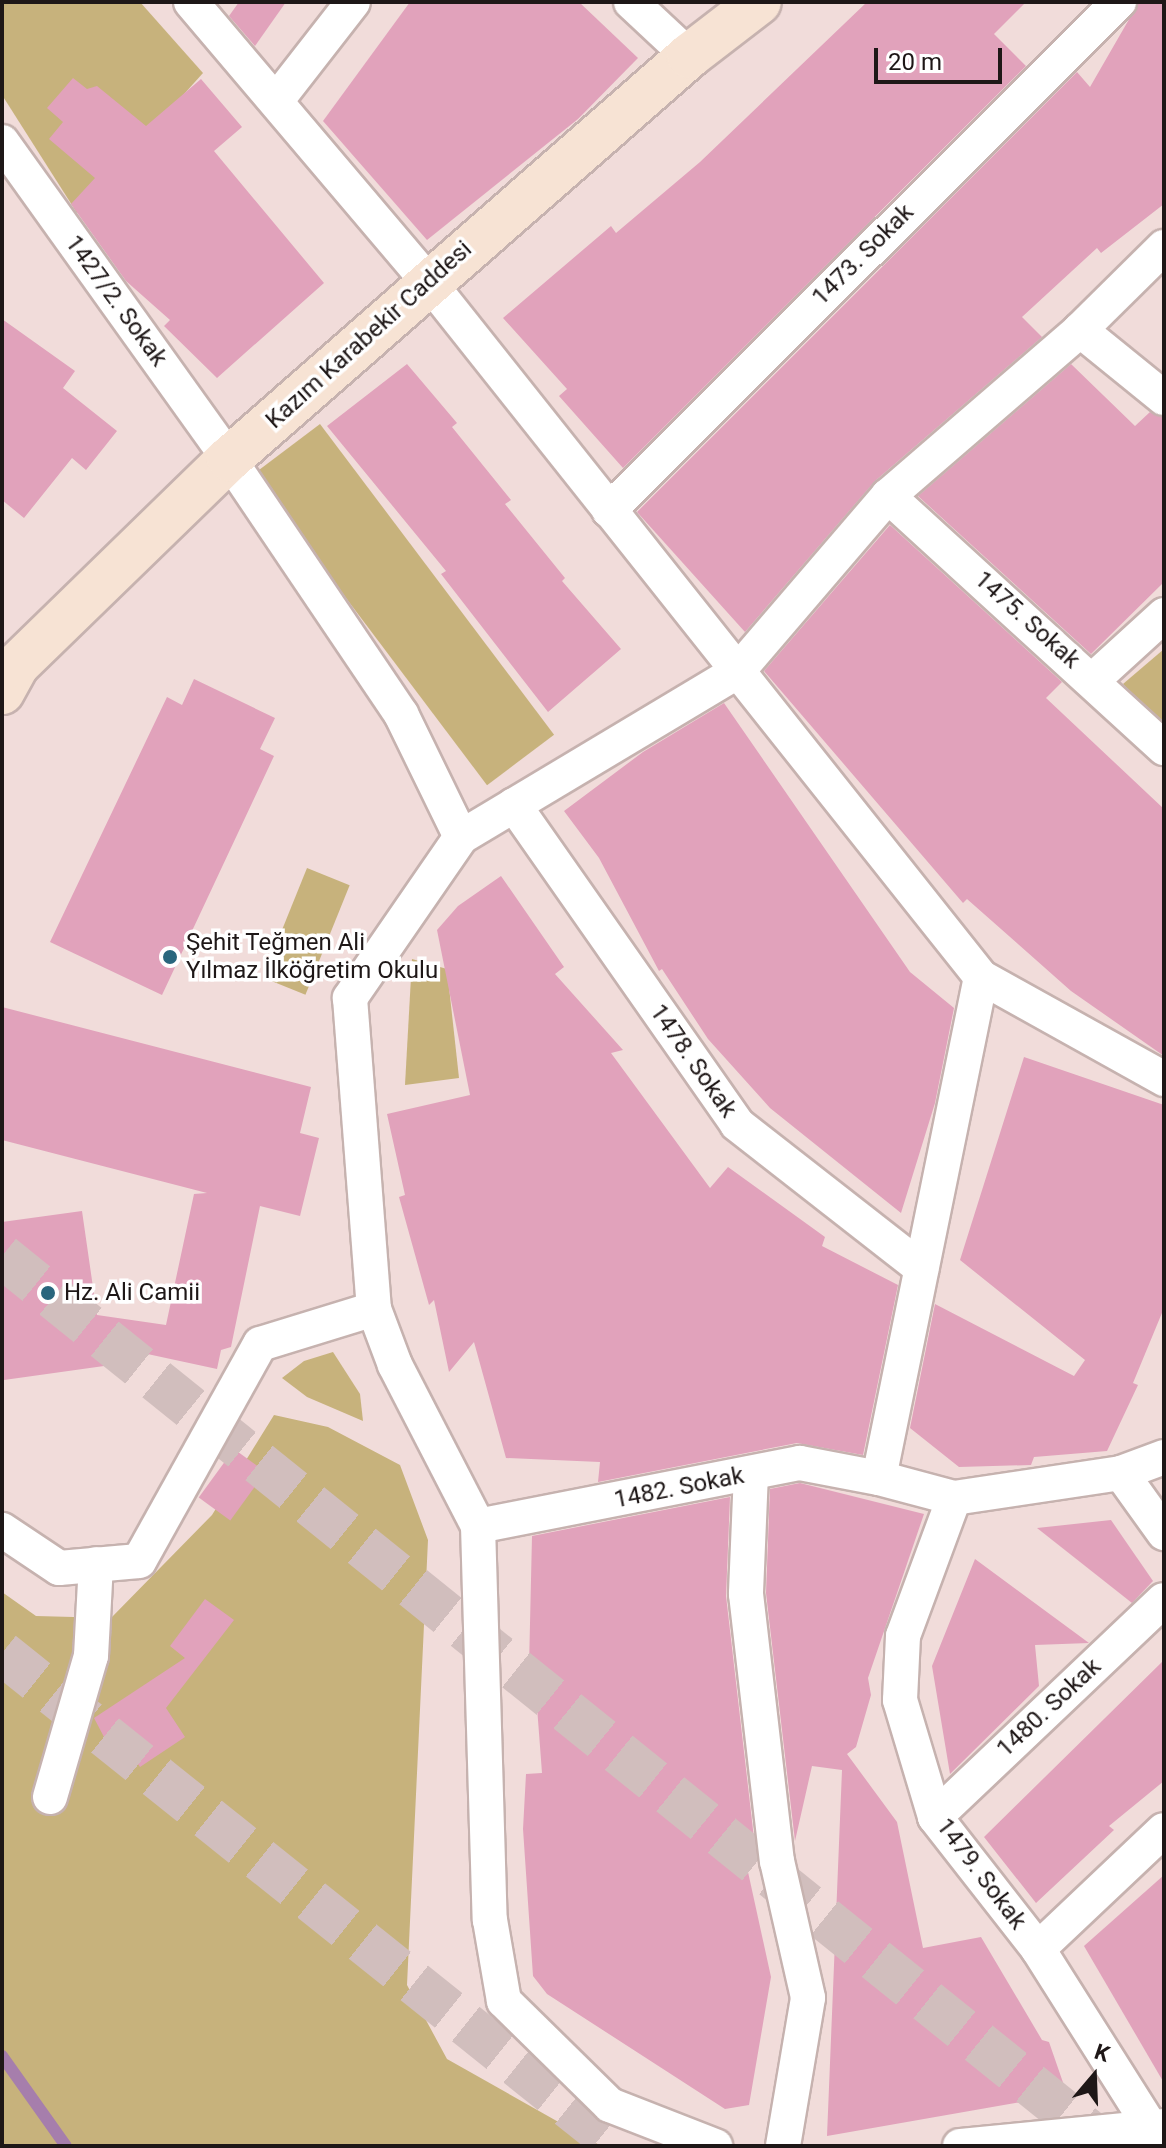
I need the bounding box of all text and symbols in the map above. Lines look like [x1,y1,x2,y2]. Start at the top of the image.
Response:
scale bar [878,32,1006,82]
text: 20 m [888,48,942,76]
street label: 1473. Sokak [806,198,920,312]
street label: 1427/2. Sokak [59,230,173,372]
street label: Kazım Karabekir Caddesi [260,235,478,435]
street label: 1475. Sokak [968,565,1086,675]
place label: Şehit Teğmen Ali Yılmaz İlköğretim Okulu [186,929,438,985]
marker: Şehit Teğmen Ali Yılmaz İlköğretim Okulu [161,948,179,966]
street label: 1478. Sokak [643,999,743,1123]
place label: Hz. Ali Camii [64,1279,200,1307]
marker: Hz. Ali Camii [39,1284,57,1302]
street label: 1482. Sokak [612,1461,746,1515]
street label: 1480. Sokak [991,1653,1107,1763]
street label: 1479. Sokak [930,1813,1032,1935]
north arrow [1054,2036,1134,2116]
text: K [1091,2039,1113,2067]

